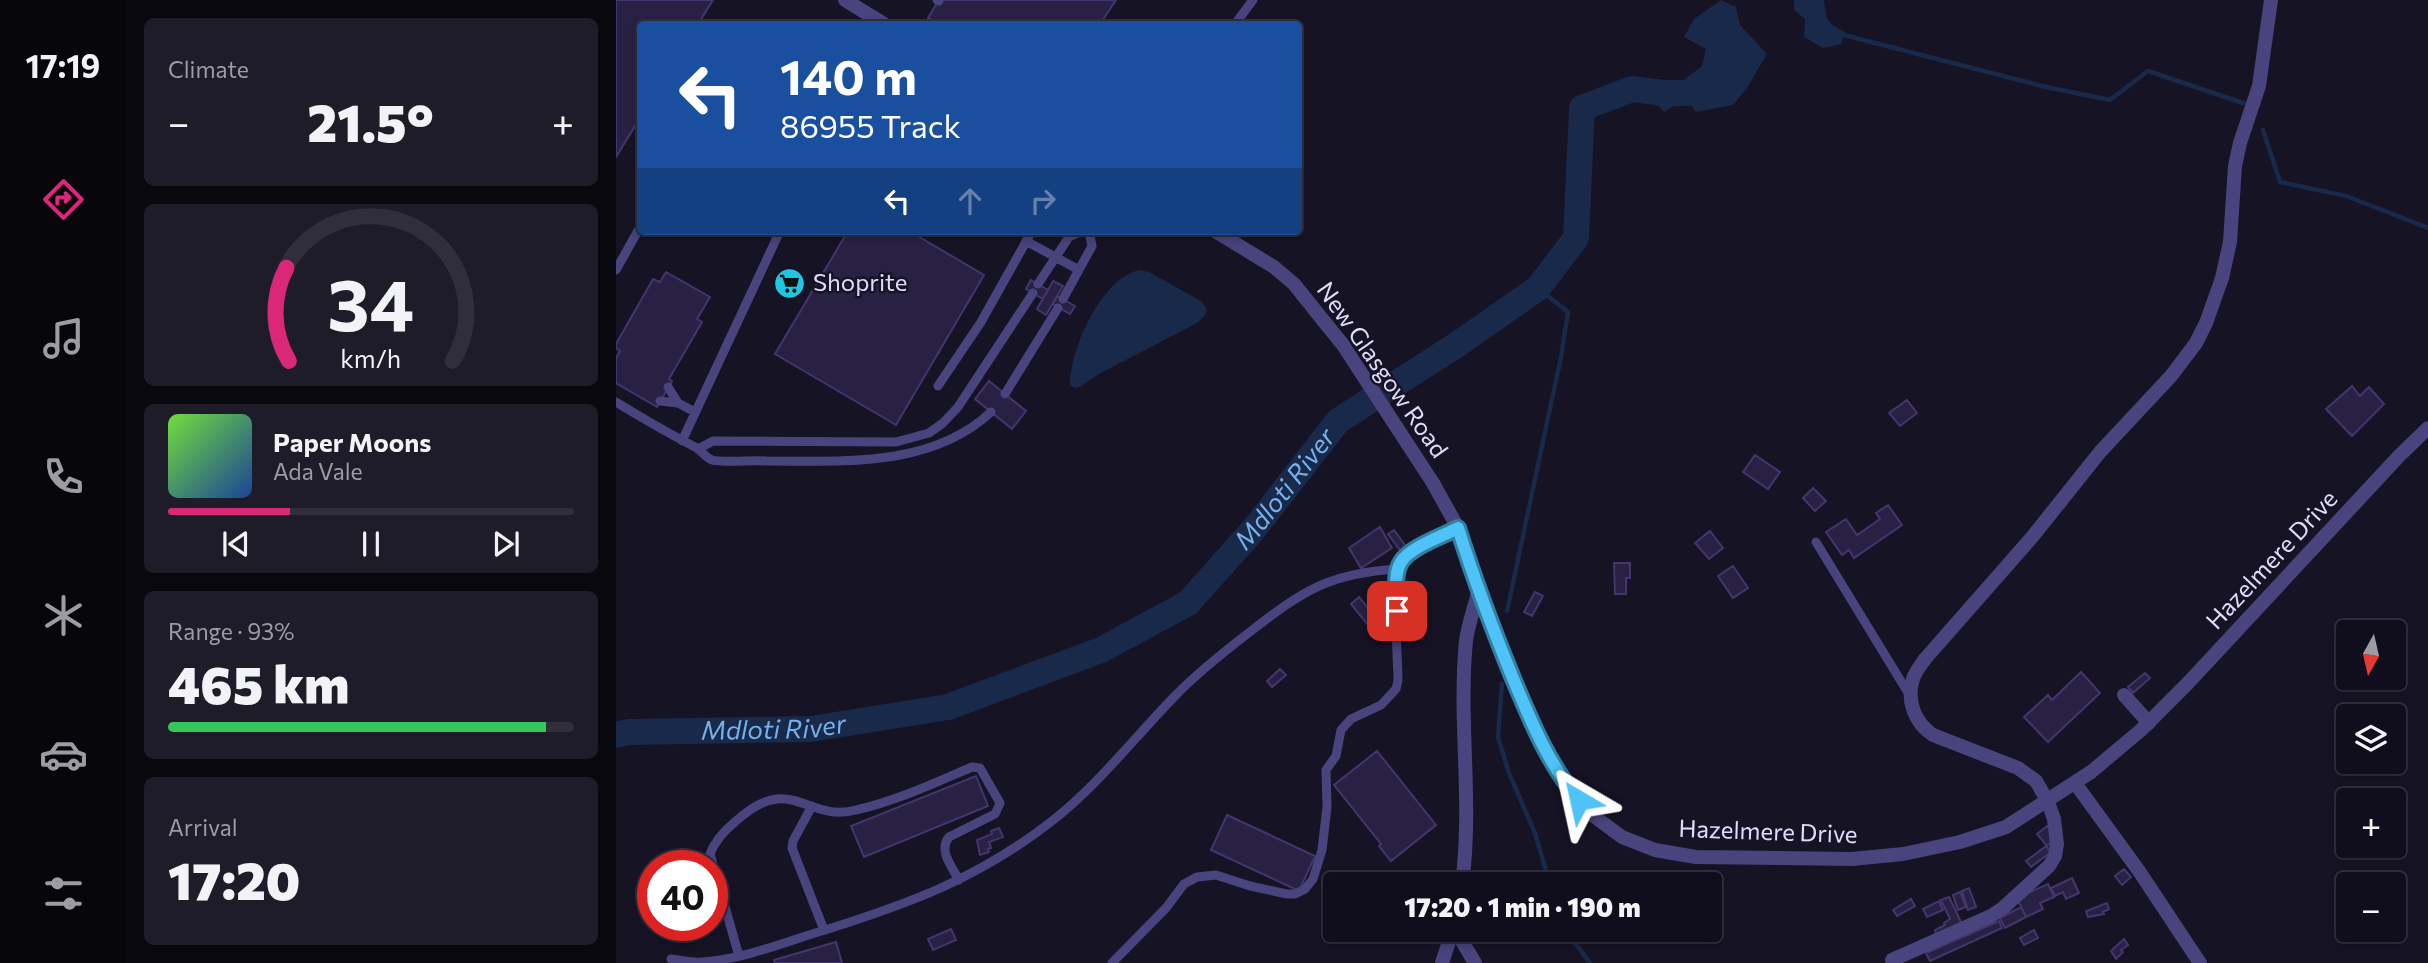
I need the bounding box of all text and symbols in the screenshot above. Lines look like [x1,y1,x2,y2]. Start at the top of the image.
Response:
text: 17:19 [26,45,100,85]
text: 140 m [780,45,917,105]
icon: left [665,49,756,140]
text: Climate [168,55,249,83]
text: 21.5° [307,89,434,153]
text: − [168,98,190,145]
text: + [552,98,574,145]
text: 86955 Track [780,105,961,145]
icon: directions [39,175,88,224]
icon: left [878,182,916,220]
icon: ahead [951,182,989,220]
icon: right [1024,182,1062,220]
text: 34 [327,258,415,347]
supermarket icon: Shoprite [773,266,807,300]
place label: Shoprite [813,267,907,296]
street label: New Glasgow Road [1312,276,1455,463]
icon: music [39,314,88,363]
text: km/h [341,343,401,373]
water label: Mdloti River [1227,420,1342,555]
text: Paper Moons [273,426,431,457]
icon: phone [39,452,88,501]
text: Ada Vale [273,457,363,485]
street label: Hazelmere Drive [2199,484,2343,634]
icon: previous [217,525,255,563]
icon: pause [352,525,390,563]
icon: next [487,525,525,563]
pin [1367,581,1427,641]
icon: climate [39,591,88,640]
icon: arrive [1378,592,1416,630]
text: Range · 93% [168,617,294,645]
north arrow [2336,620,2406,690]
map controls [2336,620,2406,942]
text: 465 km [168,651,349,715]
button: layers [2336,704,2406,774]
water label: Mdloti River [701,706,850,745]
icon: car [39,730,88,779]
position arrow [1542,763,1616,837]
button: + [2336,788,2406,858]
text: Arrival [168,813,238,841]
street label: Hazelmere Drive [1678,813,1858,848]
text: 17:20 [168,847,301,911]
speed limit sign: 40 [637,850,728,941]
icon: filters [39,869,88,918]
button: − [2336,872,2406,942]
text: 17:20 · 1 min · 190 m [1404,891,1641,922]

